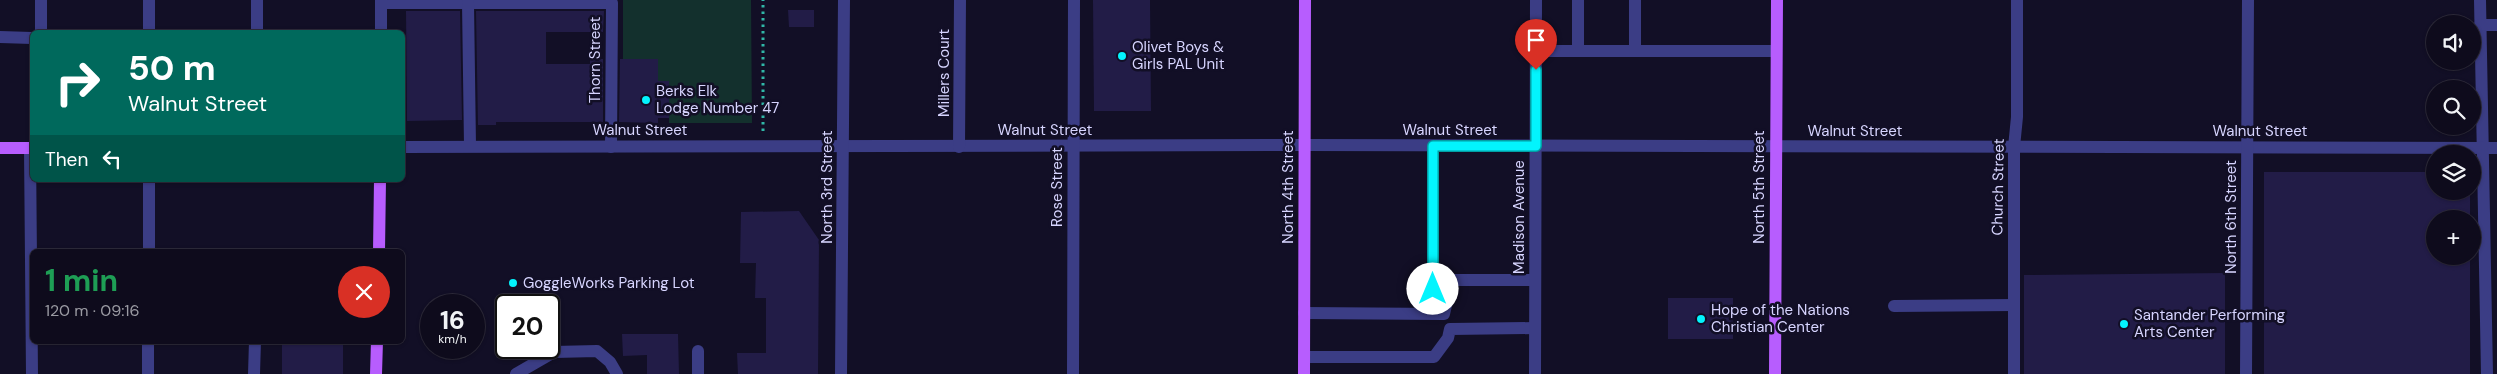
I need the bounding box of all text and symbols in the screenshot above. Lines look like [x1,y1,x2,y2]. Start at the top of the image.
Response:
map controls [2426,15,2481,265]
button: sound [2426,15,2481,70]
street label: Thorn Street [585,17,605,103]
pin [1515,19,1557,70]
icon: arrive [1522,26,1550,54]
street label: Millers Court [934,29,954,117]
place label: Olivet Boys & Girls PAL Unit [1132,37,1225,74]
text: 50 m [128,45,216,91]
icon: right [45,50,110,115]
marker: Olivet Boys & Girls PAL Unit [1116,50,1128,62]
button: search [2426,80,2481,135]
place label: Berks Elk Lodge Number 47 [656,81,779,118]
text: Walnut Street [128,89,267,118]
marker: Berks Elk Lodge Number 47 [640,94,652,106]
street label: Walnut Street [593,120,688,140]
street label: Walnut Street [998,120,1093,140]
street label: Walnut Street [1403,120,1498,140]
street label: Walnut Street [1808,121,1903,141]
street label: Walnut Street [2213,121,2308,141]
street label: North 3rd Street [817,130,837,244]
street label: North 4th Street [1278,130,1298,244]
street label: North 5th Street [1749,130,1769,244]
street label: Church Street [1987,138,2009,236]
icon: left [98,145,126,173]
button: layers [2426,145,2481,200]
text: Then [45,147,88,172]
street label: Rose Street [1047,147,1067,227]
street label: Madison Avenue [1509,160,1529,274]
street label: North 6th Street [2221,160,2241,274]
button: + [2426,210,2481,265]
text: 1 min [45,261,118,300]
position arrow [1406,262,1458,314]
button: close [338,266,390,318]
place label: GoggleWorks Parking Lot [523,273,695,293]
marker: GoggleWorks Parking Lot [507,277,519,289]
speed limit sign: 20 [495,294,560,359]
text: 120 m · 09:16 [45,300,139,321]
place label: Hope of the Nations Christian Center [1711,300,1850,337]
text: 16 [440,304,465,337]
place label: Santander Performing Arts Center [2134,305,2285,342]
marker: Hope of the Nations Christian Center [1695,313,1707,325]
marker: Santander Performing Arts Center [2118,318,2130,330]
text: km/h [438,331,467,347]

